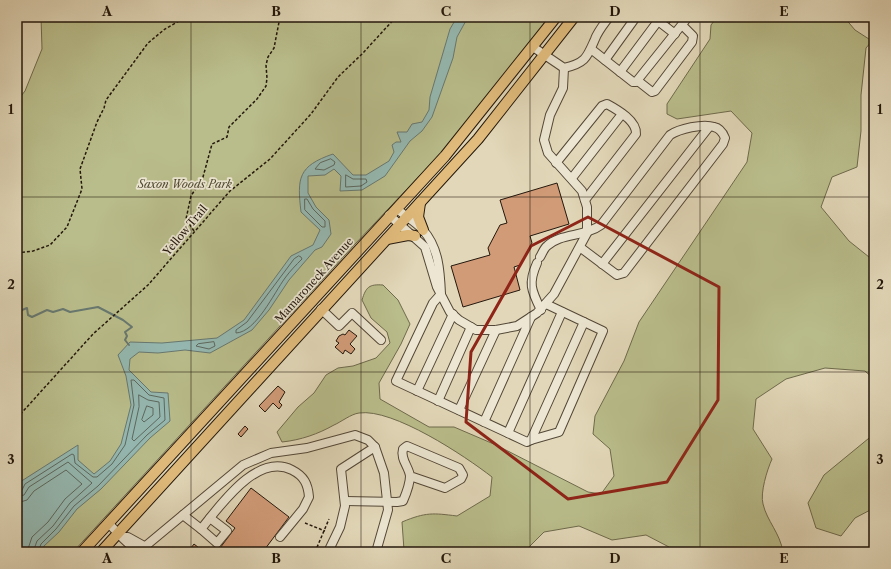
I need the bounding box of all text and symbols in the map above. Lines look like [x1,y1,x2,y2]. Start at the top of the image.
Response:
text: A [101,3,113,19]
text: B [271,3,281,19]
text: C [441,3,451,19]
text: D [609,3,621,19]
text: E [779,3,789,19]
text: 1 [8,101,14,117]
text: 1 [877,101,883,117]
park label: Saxon Woods Park [137,177,232,191]
street label: Yellow Trail [159,201,211,259]
street label: Mamaroneck Avenue [272,234,356,326]
text: 2 [7,276,15,292]
text: 2 [876,276,884,292]
text: 3 [7,451,15,467]
text: 3 [876,451,884,467]
text: A [101,550,113,566]
text: B [271,550,281,566]
text: C [441,550,451,566]
text: D [609,550,621,566]
text: E [779,550,789,566]

